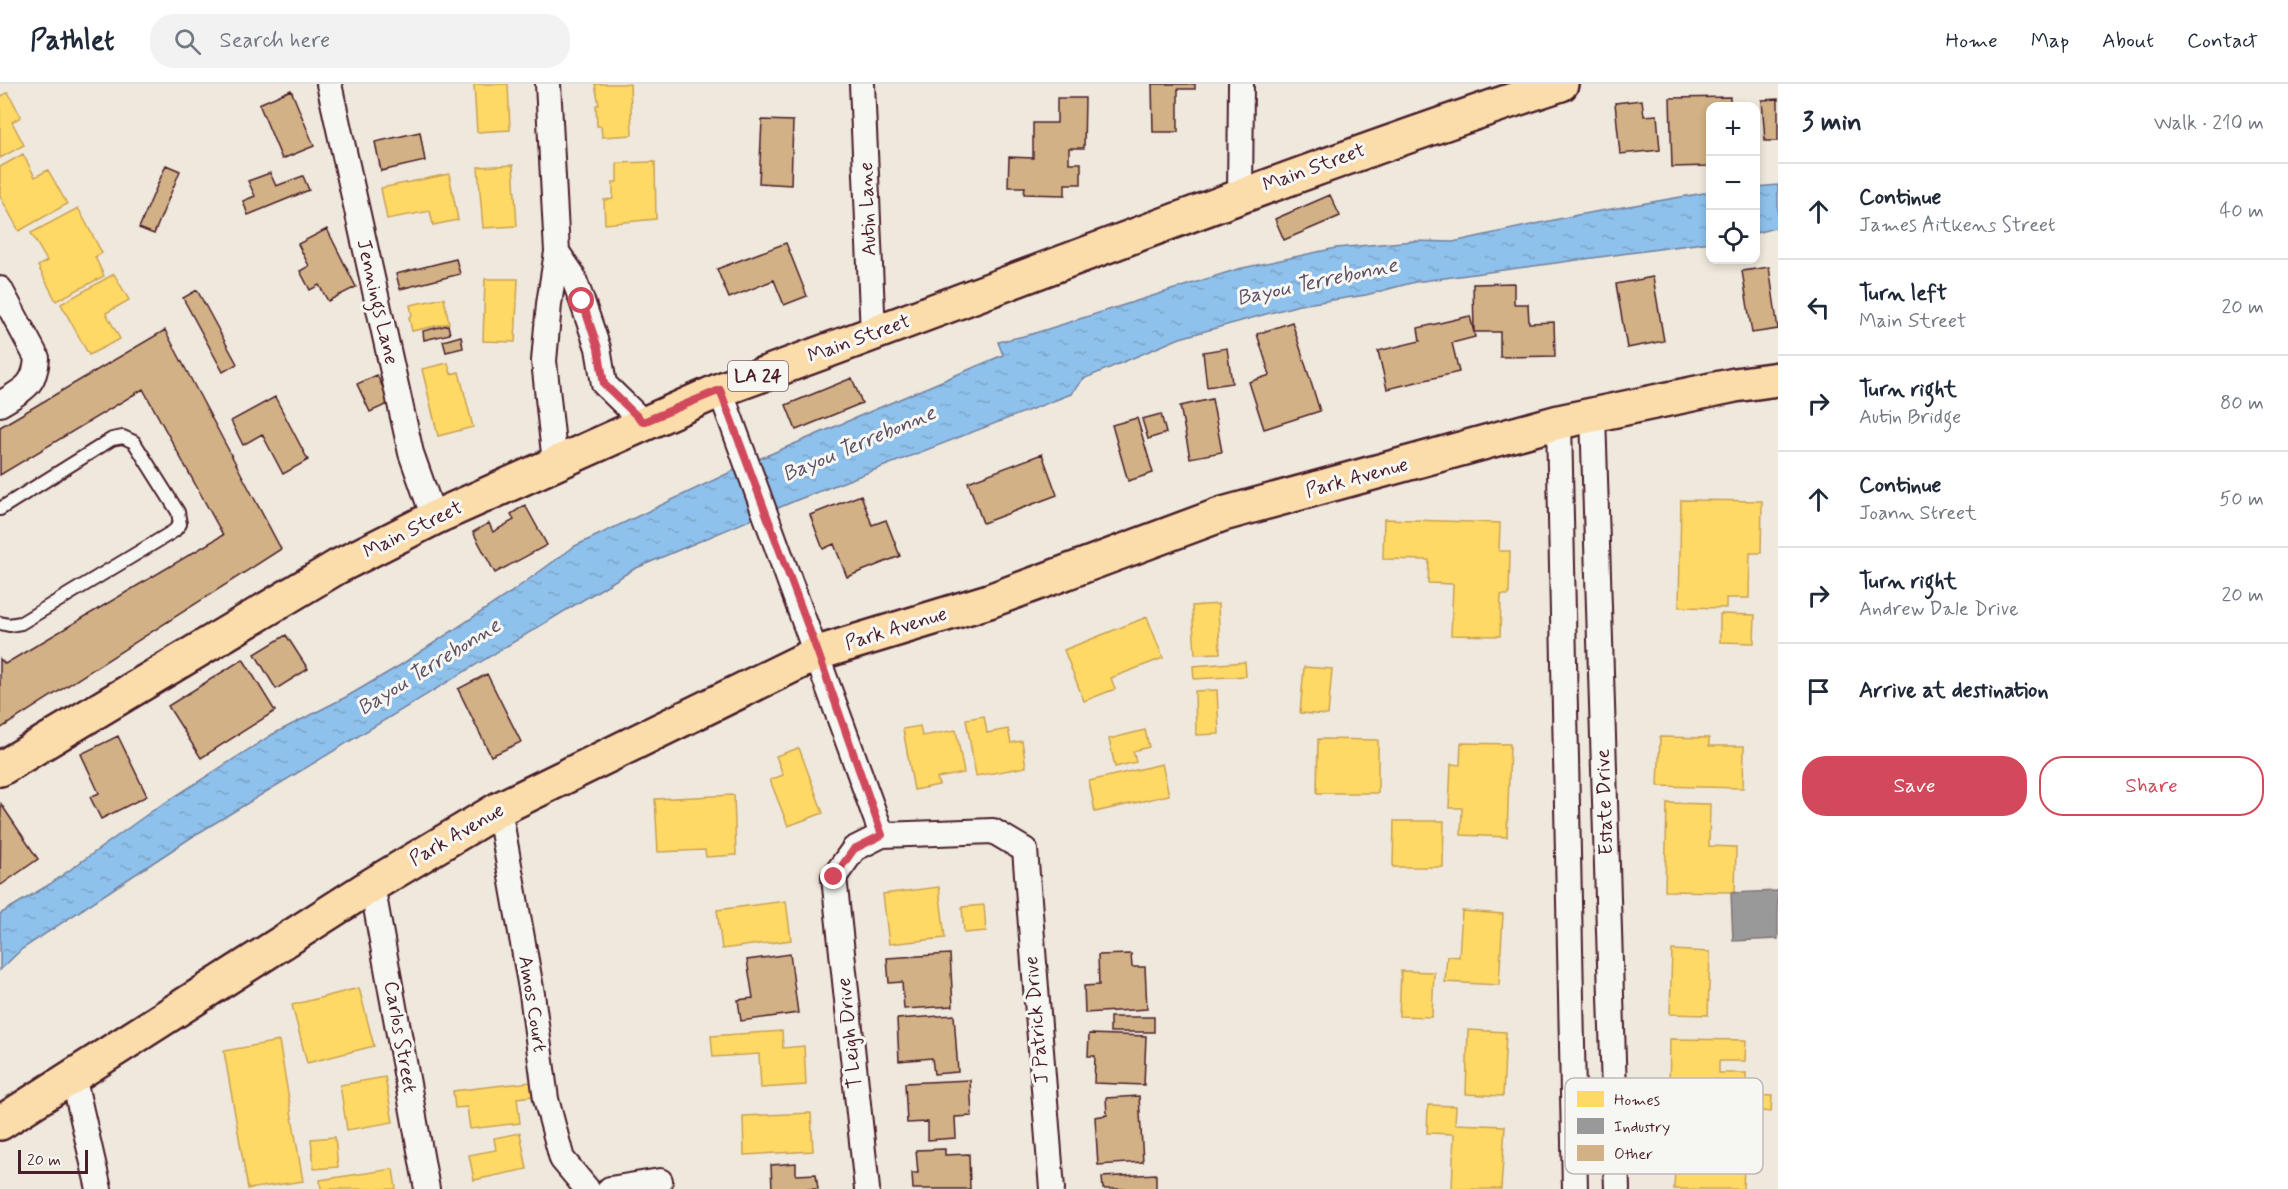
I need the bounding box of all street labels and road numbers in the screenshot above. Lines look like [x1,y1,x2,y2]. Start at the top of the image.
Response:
street label: Main Street [1259,137,1369,199]
street label: Autin Lane [853,161,883,257]
street label: Jennings Lane [347,237,405,368]
street label: Main Street [804,308,914,370]
road number: LA 24 [728,361,788,391]
street label: Park Avenue [1303,451,1411,505]
street label: Main Street [359,494,467,566]
street label: Park Avenue [842,601,950,657]
street label: Estate Drive [1590,748,1620,856]
street label: Park Avenue [405,797,509,873]
street label: Amos Court [511,954,553,1054]
street label: J Patrick Drive [1018,955,1056,1085]
street label: T Leigh Drive [831,976,869,1090]
street label: Carlos Street [377,979,423,1095]

